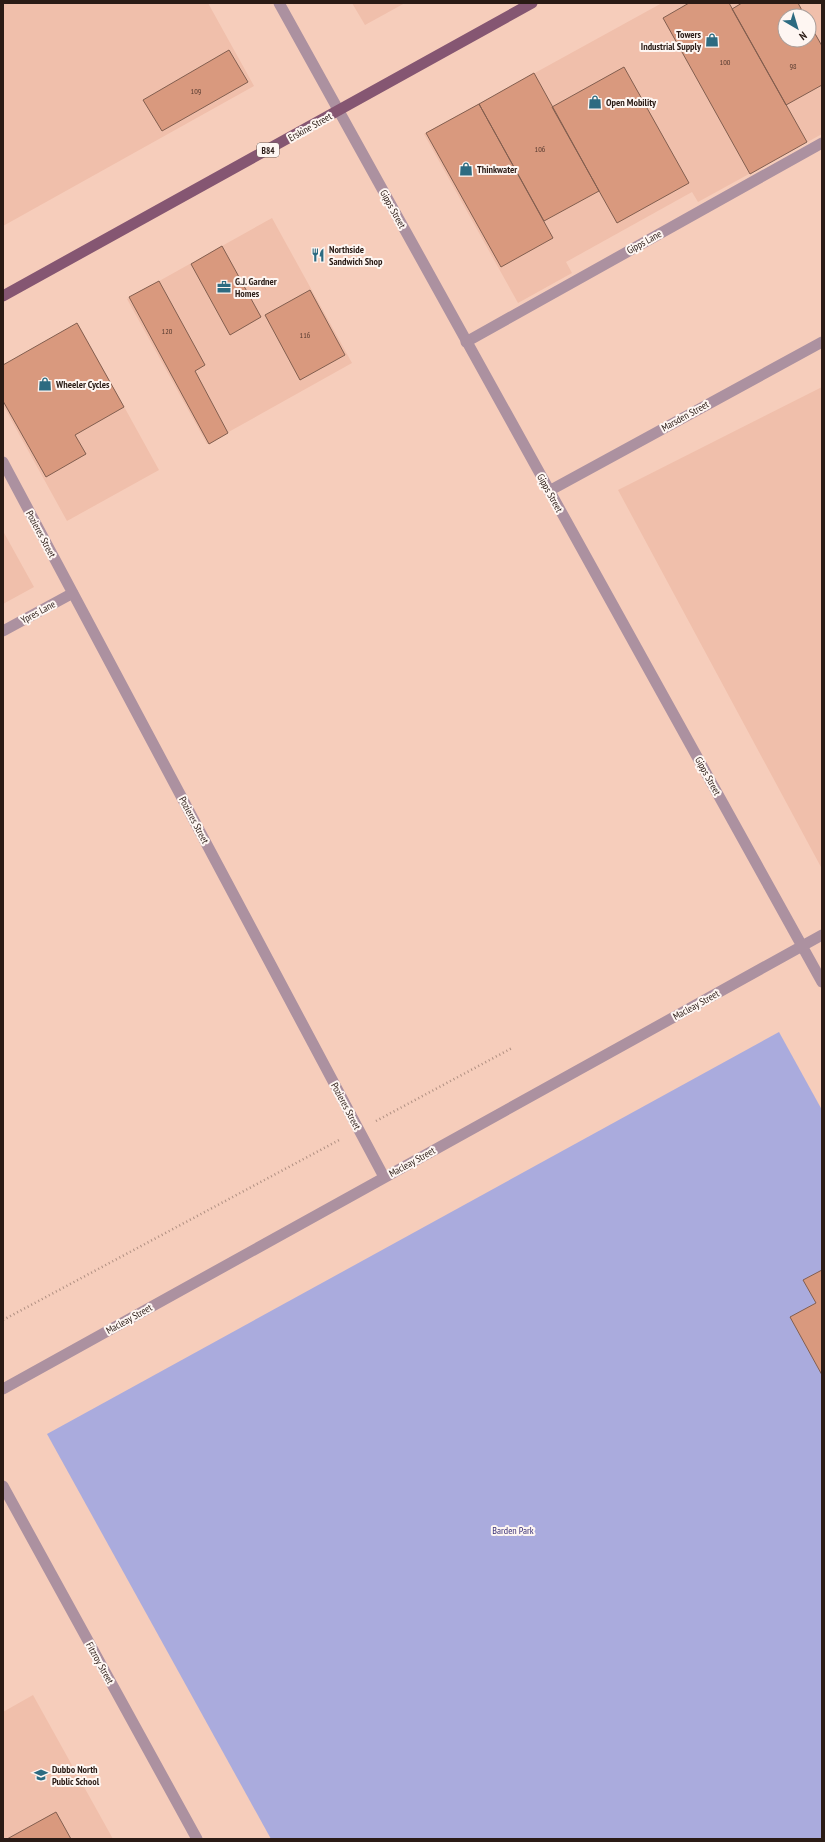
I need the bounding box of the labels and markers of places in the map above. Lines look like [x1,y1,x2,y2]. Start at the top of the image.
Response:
place label: Towers Industrial Supply [641,28,702,53]
shop icon: Towers Industrial Supply [704,32,720,48]
shop icon: Open Mobility [587,94,603,110]
place label: Open Mobility [606,96,657,109]
shop icon: Thinkwater [458,161,474,177]
place label: Thinkwater [477,163,517,176]
place label: Northside Sandwich Shop [329,243,383,268]
restaurant icon: Northside Sandwich Shop [310,247,326,263]
place label: G.J. Gardner Homes [235,275,277,300]
office icon: G.J. Gardner Homes [216,279,232,295]
shop icon: Wheeler Cycles [37,376,53,392]
place label: Wheeler Cycles [55,378,110,391]
place label: Dubbo North Public School [52,1763,100,1788]
school or university icon: Dubbo North Public School [33,1767,49,1783]

